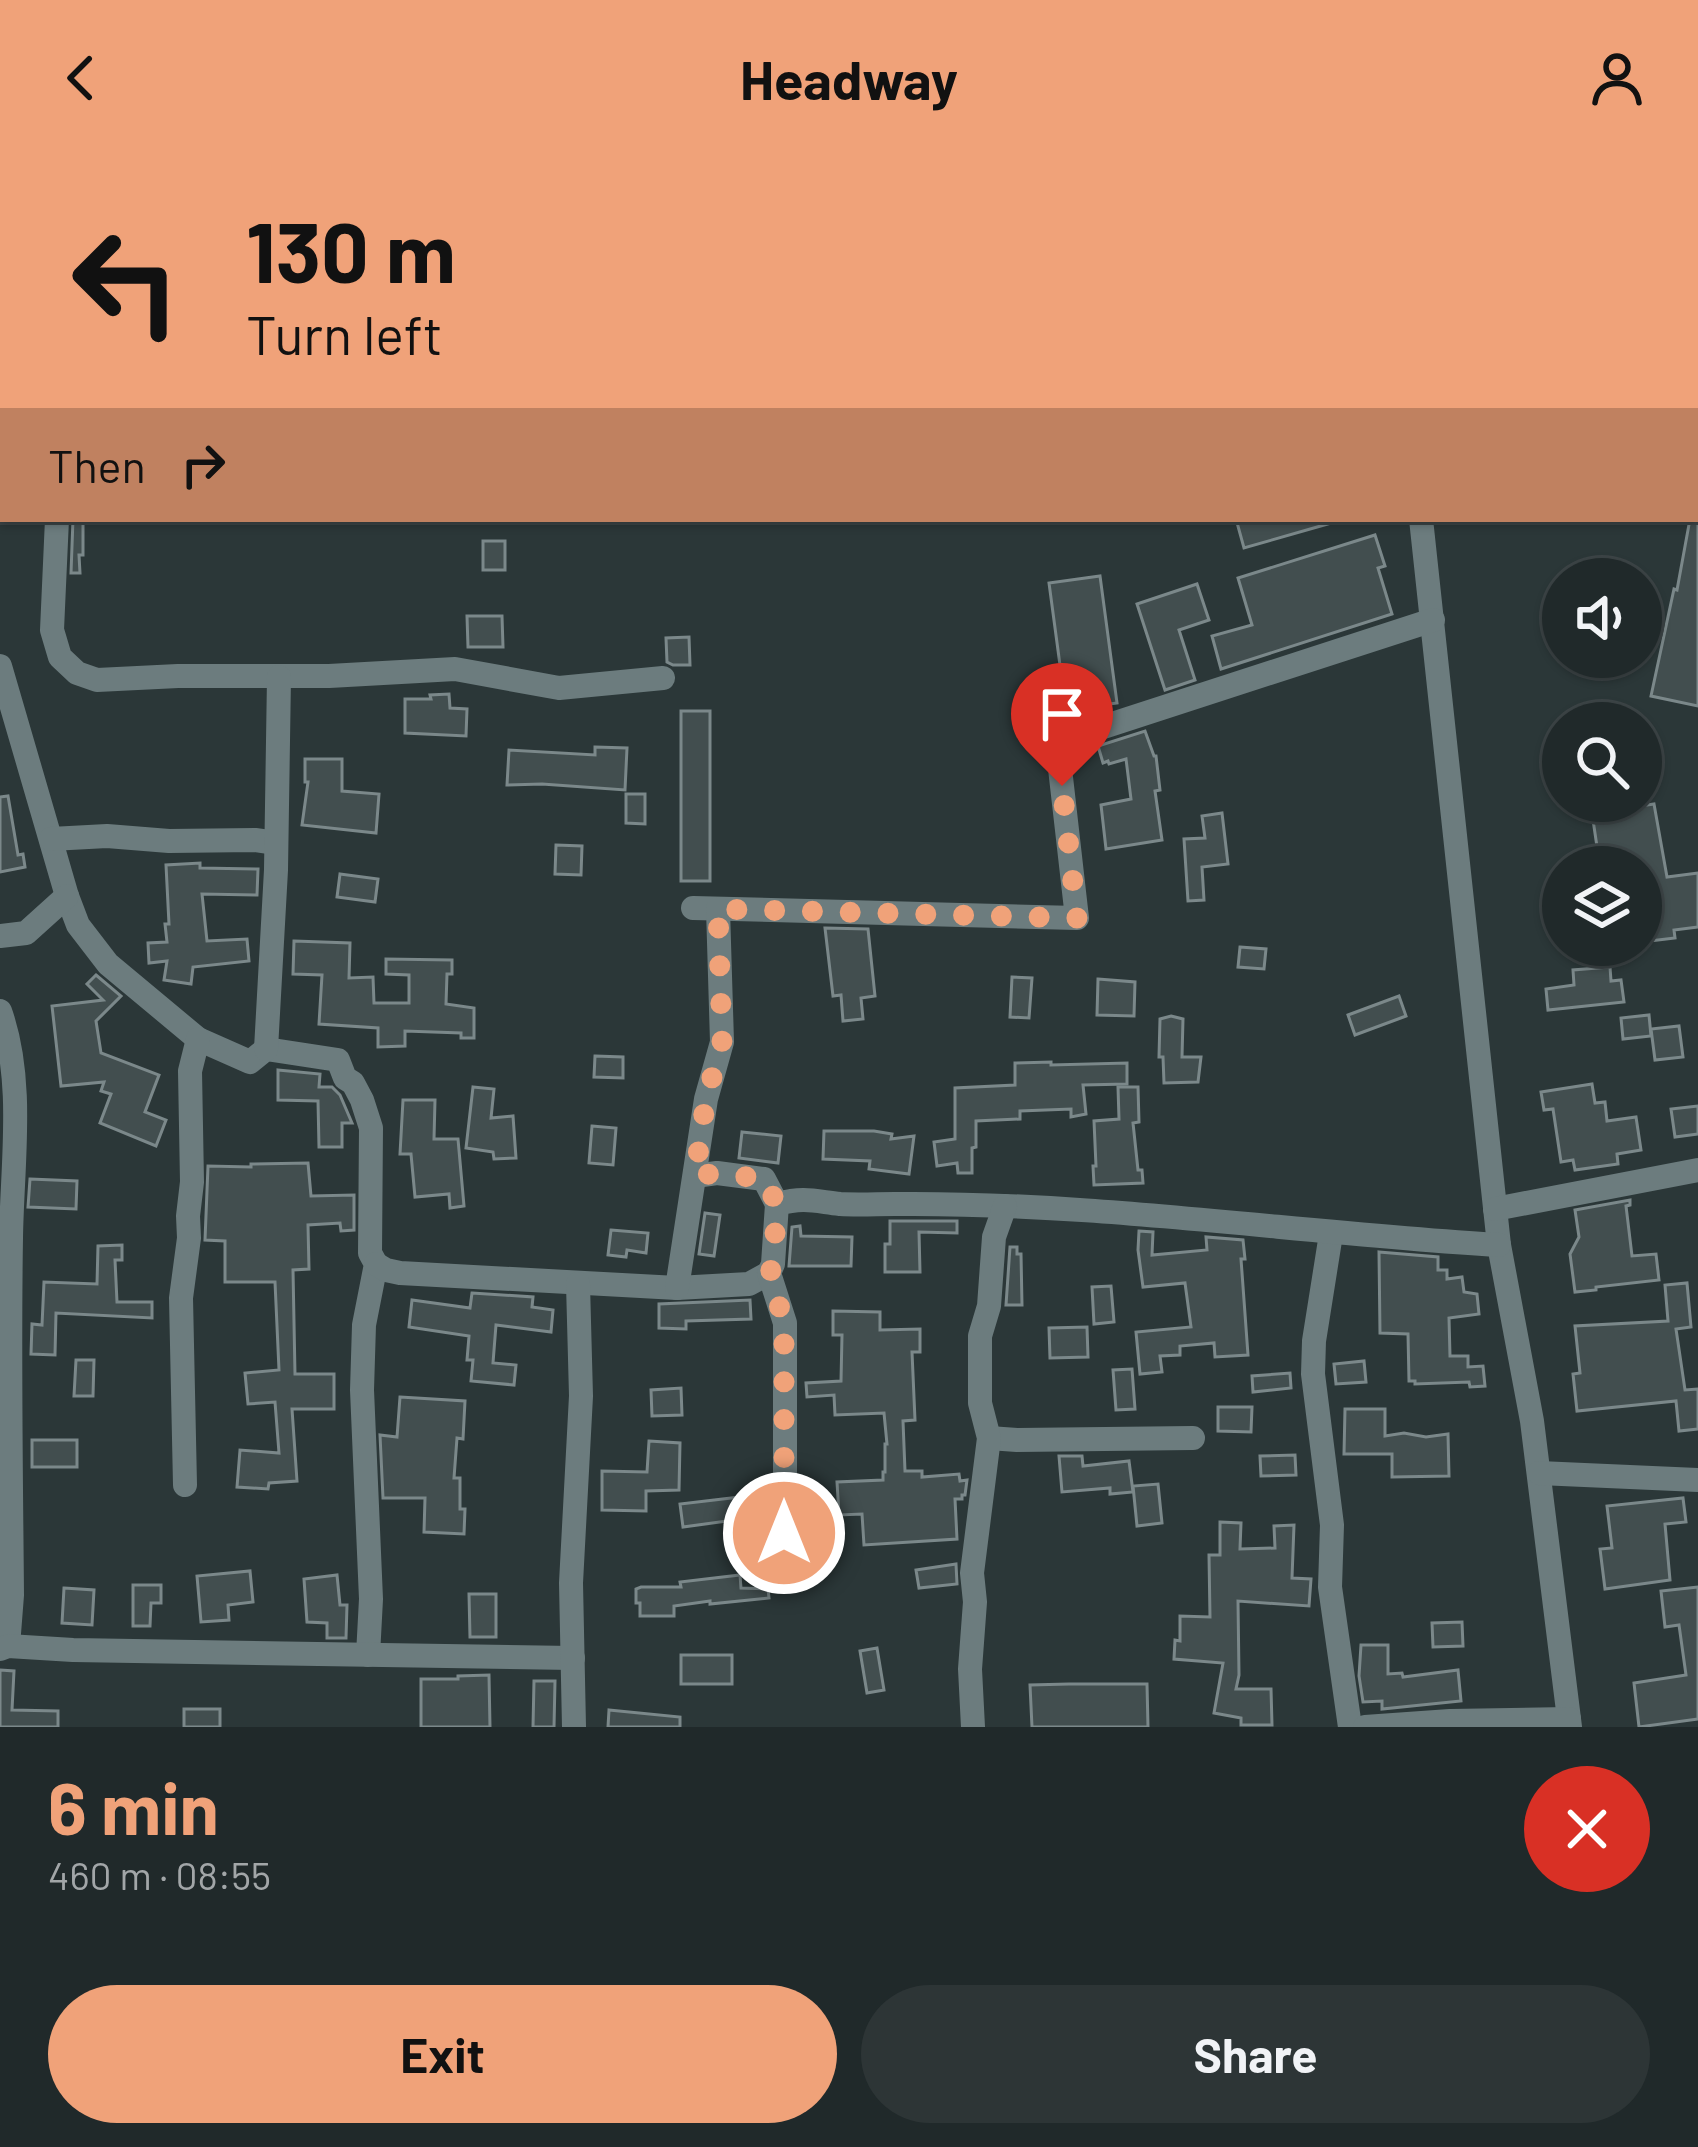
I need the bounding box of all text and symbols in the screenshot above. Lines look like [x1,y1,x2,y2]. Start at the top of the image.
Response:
icon: back [48,45,114,111]
icon: person [1584,45,1650,111]
text: Headway [740,46,958,111]
text: 130 m [246,199,456,300]
icon: left [48,204,204,360]
text: Turn left [246,301,443,366]
icon: right [170,432,236,498]
text: Then [48,438,146,492]
map controls [1542,558,1662,966]
button: sound [1542,558,1662,678]
pin [1011,663,1113,786]
icon: arrive [1029,681,1095,747]
button: search [1542,702,1662,822]
button: layers [1542,846,1662,966]
position arrow [721,1470,847,1596]
text: 6 min [48,1763,219,1849]
button: close [1524,1766,1650,1892]
text: 460 m · 08:55 [48,1851,271,1898]
button: Exit [48,1985,837,2123]
button: Share [861,1985,1650,2123]

